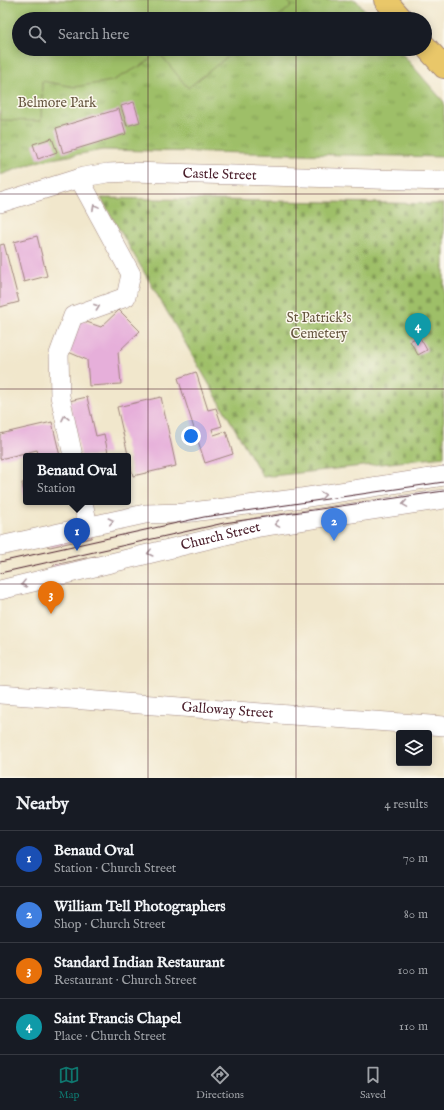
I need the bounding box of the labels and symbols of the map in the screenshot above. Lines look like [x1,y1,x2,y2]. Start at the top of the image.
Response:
park label: Belmore Park [17,94,97,112]
street label: Castle Street [182,164,257,185]
one-way arrow [93,204,100,211]
one-way arrow [93,304,100,312]
park label: St Patrick's Cemetery [287,309,352,343]
pin: 4 [405,313,431,346]
one-way arrow [61,415,69,421]
your location [181,426,201,446]
one-way arrow [320,491,326,500]
one-way arrow [402,499,409,508]
pin: 2 [321,508,347,541]
pin: 1 [64,518,90,551]
one-way arrow [108,518,114,526]
street label: Church Street [179,518,262,555]
one-way arrow [274,519,280,528]
one-way arrow [147,548,154,557]
one-way arrow [21,579,28,588]
pin: 3 [38,581,64,614]
street label: Galloway Street [181,698,274,723]

